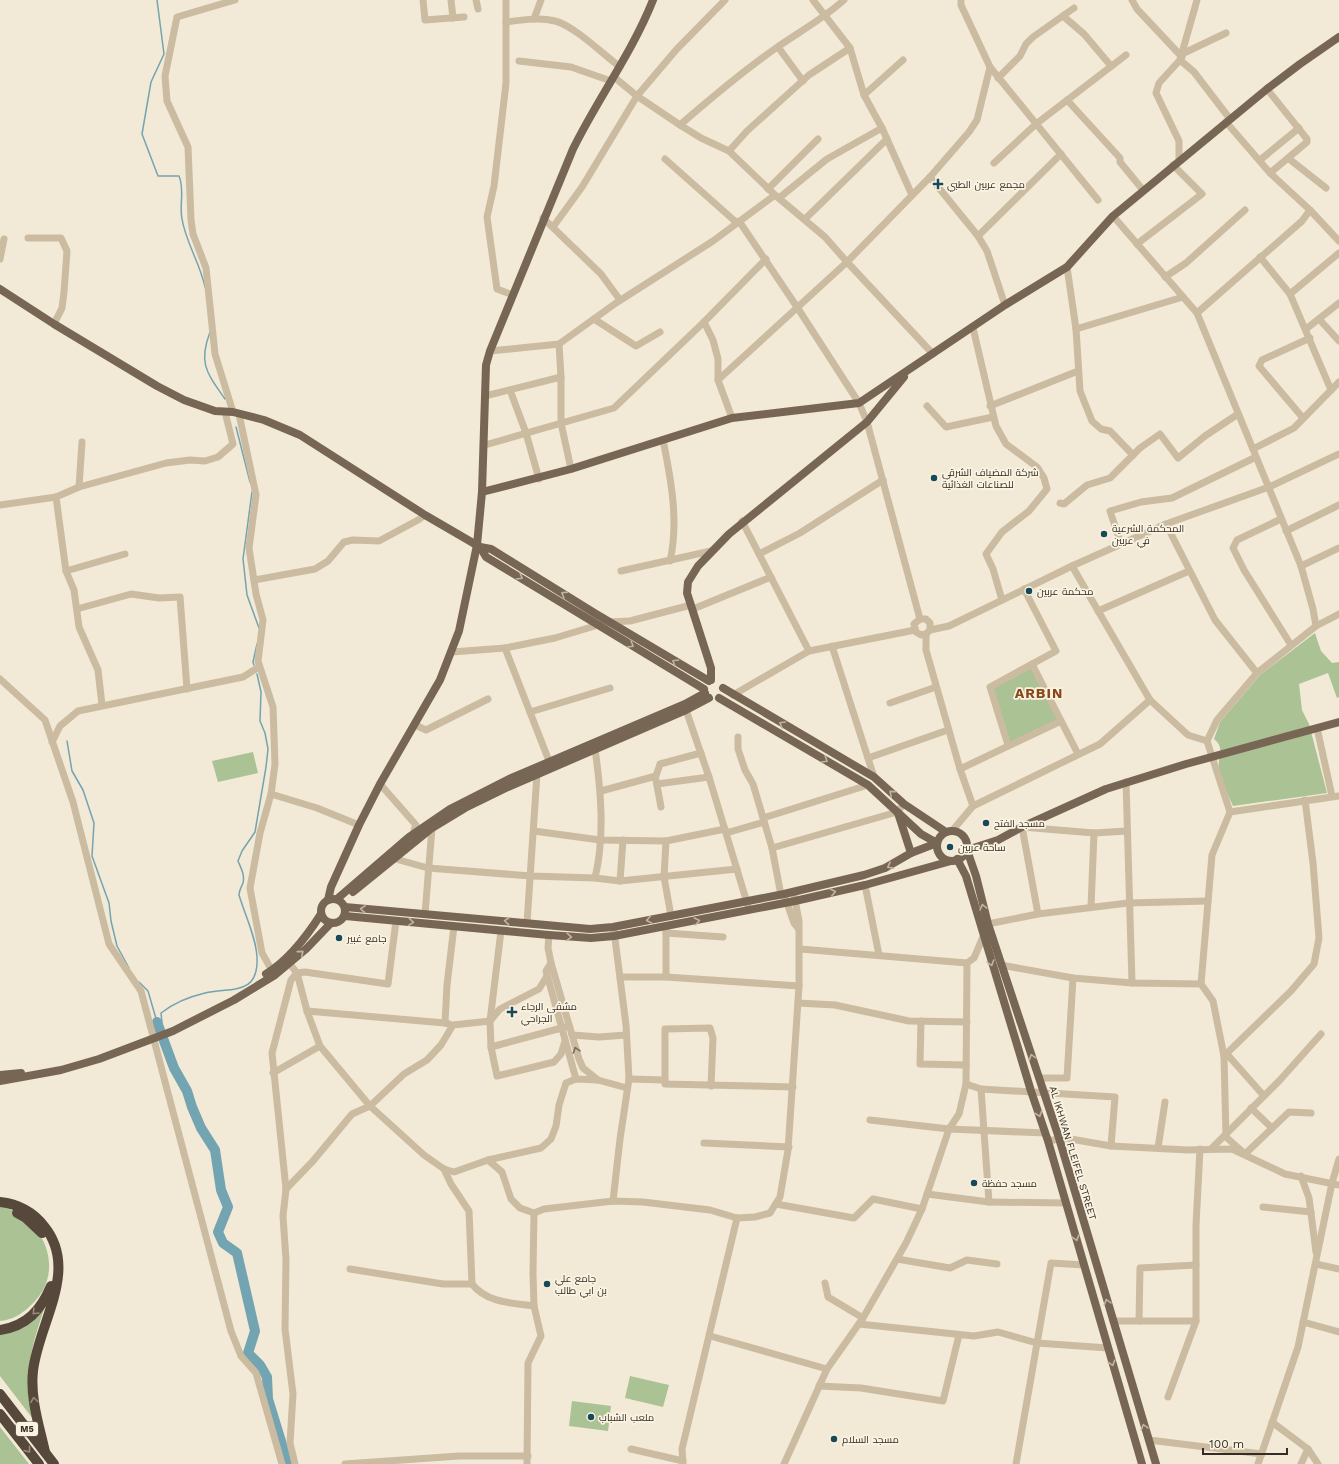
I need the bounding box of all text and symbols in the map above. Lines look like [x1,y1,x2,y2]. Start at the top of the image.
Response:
marker: مجمع عربين الطبي [932,178,944,190]
place label: مجمع عربين الطبي [947,179,1025,192]
place label: شركة المضياف الشرقي للصناعات الغذائية [942,467,1039,490]
marker: شركة المضياف الشرقي للصناعات الغذائية [929,473,939,483]
place label: المحكمة الشرعية في عربين [1112,523,1184,548]
marker: المحكمة الشرعية في عربين [1099,529,1109,539]
one-way arrow [516,573,523,580]
marker: محكمة عربين [1024,586,1034,596]
place label: محكمة عربين [1037,586,1094,598]
one-way arrow [561,592,568,599]
one-way arrow [627,640,634,648]
one-way arrow [672,659,679,666]
district label: ARBIN [1015,685,1063,701]
one-way arrow [779,721,786,728]
one-way arrow [821,755,828,762]
one-way arrow [889,790,897,798]
marker: مسجد الفتح [981,818,991,828]
place label: مسجد الفتح [994,818,1045,830]
marker: ساحة عربين [945,842,955,852]
place label: ساحة عربين [958,842,1005,854]
one-way arrow [887,861,894,868]
one-way arrow [830,889,836,897]
one-way arrow [360,904,366,913]
one-way arrow [980,904,988,910]
one-way arrow [646,915,653,924]
one-way arrow [504,917,510,926]
one-way arrow [694,917,700,926]
one-way arrow [408,918,414,927]
one-way arrow [566,932,572,941]
marker: جامع غبير [334,933,344,943]
place label: جامع غبير [346,933,386,945]
one-way arrow [296,950,304,957]
one-way arrow [986,959,995,966]
place label: مشفى الرجاء الجراحي [521,1001,577,1026]
marker: مشفى الرجاء الجراحي [506,1006,518,1018]
one-way arrow [572,1046,581,1053]
one-way arrow [1028,1054,1037,1061]
street label: AL IKHWAN FLEIFEL STREET [1047,1085,1099,1221]
one-way arrow [1034,1110,1042,1117]
marker: مسجد حفظة [969,1178,979,1188]
place label: مسجد حفظة [982,1178,1037,1189]
one-way arrow [1071,1234,1080,1241]
place label: جامع علي بن ابي طالب [555,1273,607,1298]
marker: جامع علي بن ابي طالب [542,1279,552,1289]
one-way arrow [1103,1299,1112,1306]
one-way arrow [33,1307,40,1315]
one-way arrow [1107,1359,1116,1366]
one-way arrow [30,1397,39,1403]
marker: ملعب الشباب [586,1412,596,1422]
place label: ملعب الشباب [599,1412,654,1423]
road number: M5 [16,1422,38,1436]
one-way arrow [1140,1423,1149,1430]
scale bar [1203,1430,1287,1456]
marker: مسجد السلام [829,1434,839,1444]
place label: مسجد السلام [842,1434,899,1447]
text: 100 m [1209,1437,1244,1451]
one-way arrow [23,1446,30,1453]

